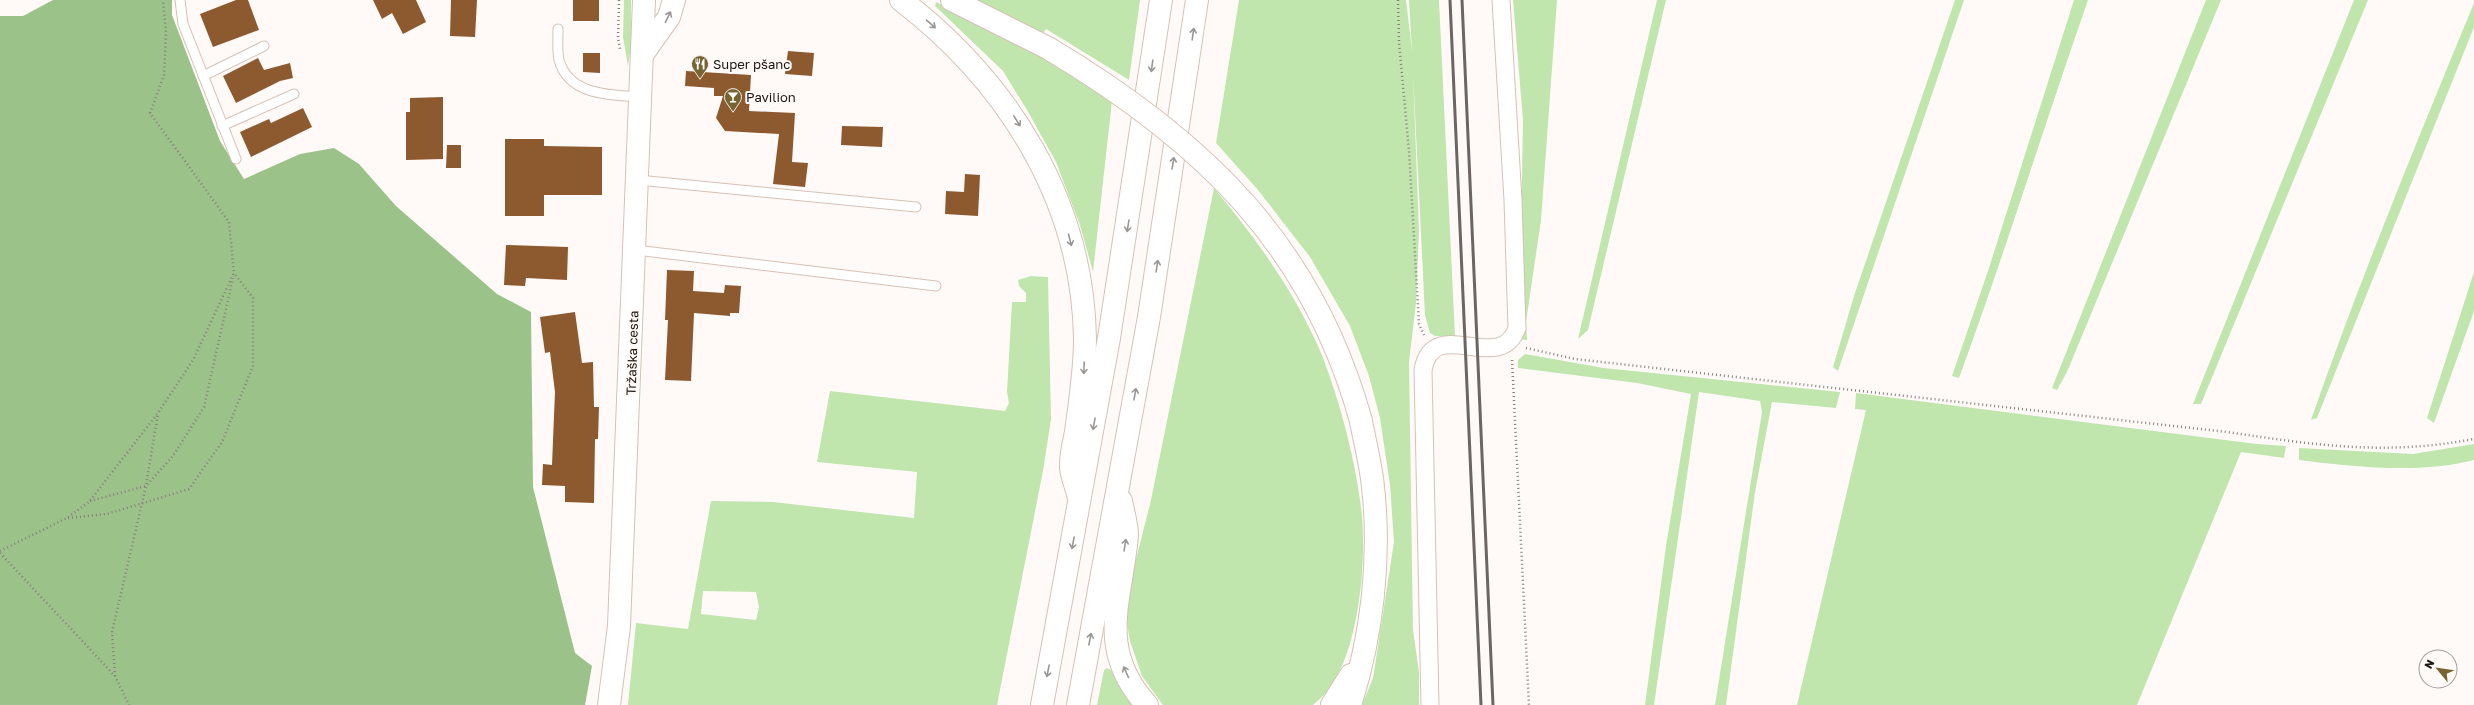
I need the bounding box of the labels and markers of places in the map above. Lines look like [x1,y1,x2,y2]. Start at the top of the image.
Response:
restaurant icon: Super pšanc [690,54,710,79]
place label: Super pšanc [713,56,790,72]
bar icon: Pavilion [723,87,743,112]
place label: Pavilion [746,89,796,105]

